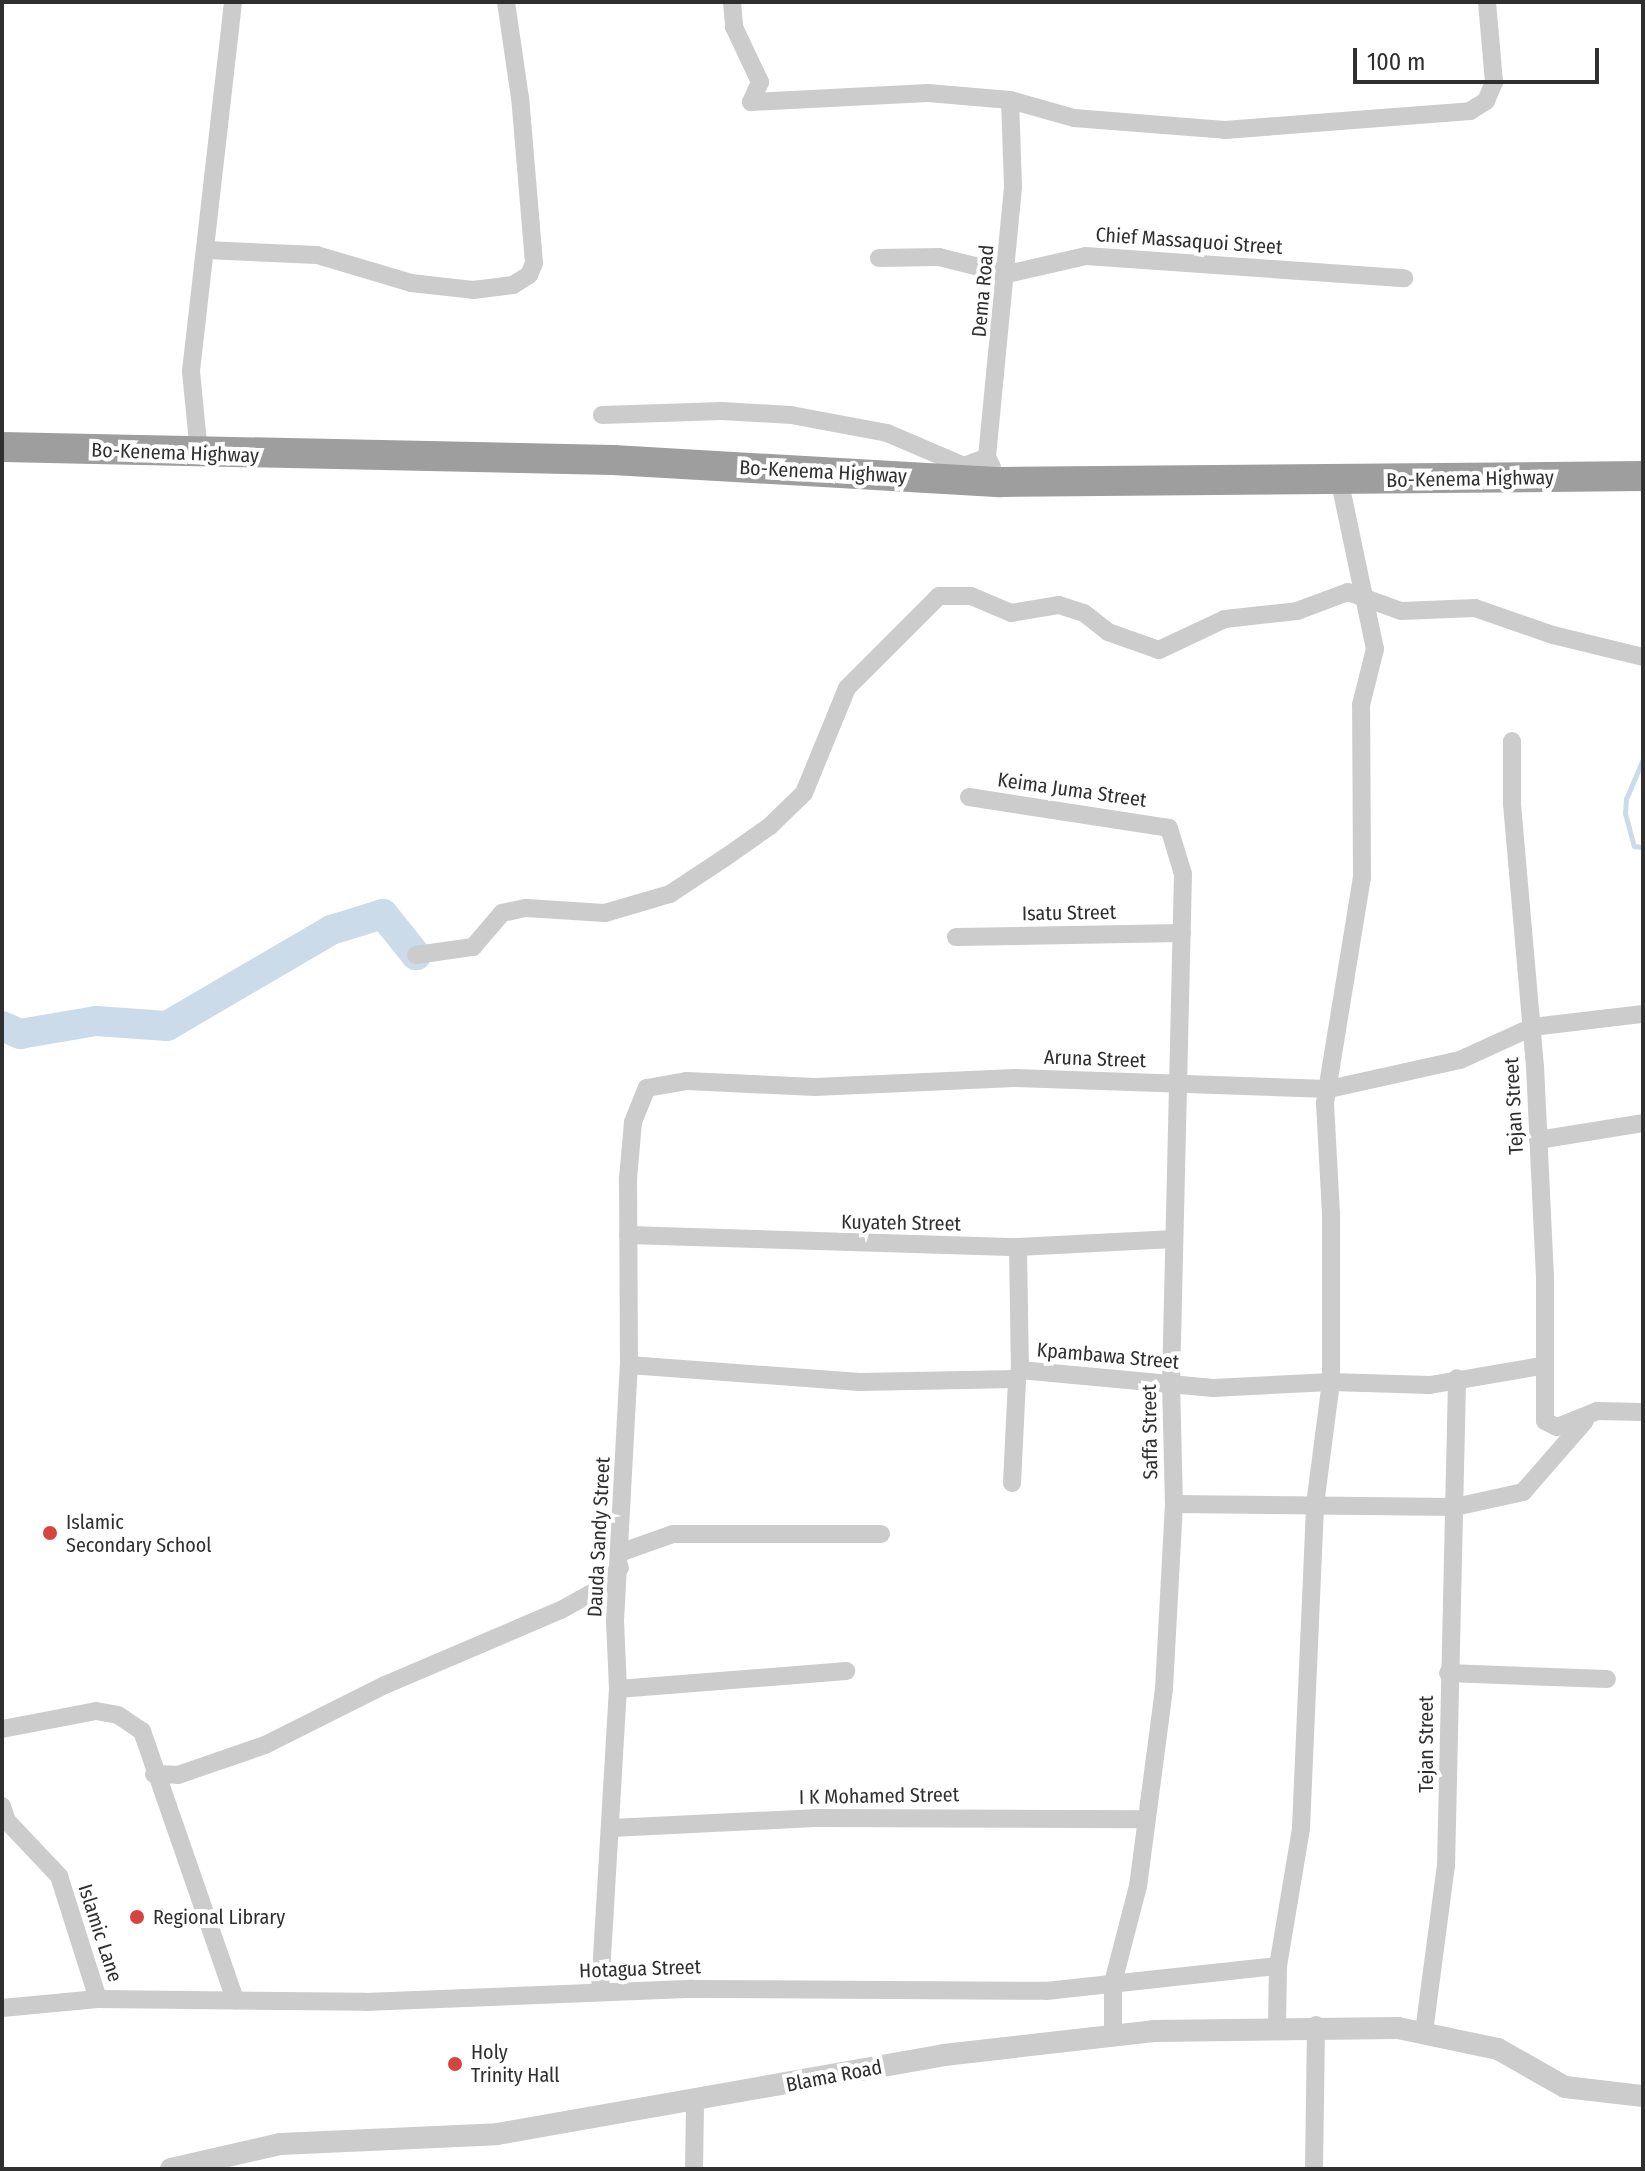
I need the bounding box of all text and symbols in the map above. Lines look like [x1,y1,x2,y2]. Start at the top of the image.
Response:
scale bar [1357,32,1603,82]
text: 100 m [1367,48,1425,76]
street label: Chief Massaquoi Street [1095,222,1283,260]
street label: Dema Road [967,244,999,338]
street label: Bo-Kenema Highway [91,438,259,468]
street label: Bo-Kenema Highway [739,456,907,488]
street label: Bo-Kenema Highway [1386,466,1554,492]
street label: Keima Juma Street [996,768,1148,812]
street label: Isatu Street [1022,900,1116,926]
street label: Aruna Street [1044,1045,1146,1073]
street label: Tejan Street [1499,1057,1529,1155]
street label: Kuyateh Street [841,1210,961,1236]
street label: Kpambawa Street [1036,1338,1180,1374]
street label: Saffa Street [1137,1384,1163,1480]
street label: Dauda Sandy Street [583,1456,615,1618]
place label: Islamic Secondary School [66,1510,211,1557]
marker: Islamic Secondary School [41,1524,59,1542]
street label: Tejan Street [1414,1695,1438,1793]
street label: I K Mohamed Street [799,1783,959,1809]
street label: Islamic Lane [73,1881,127,1985]
place label: Regional Library [153,1905,285,1929]
marker: Regional Library [128,1908,146,1926]
street label: Hotagua Street [579,1955,701,1983]
place label: Holy Trinity Hall [471,2040,560,2087]
marker: Holy Trinity Hall [446,2055,464,2073]
street label: Blama Road [784,2055,884,2097]

